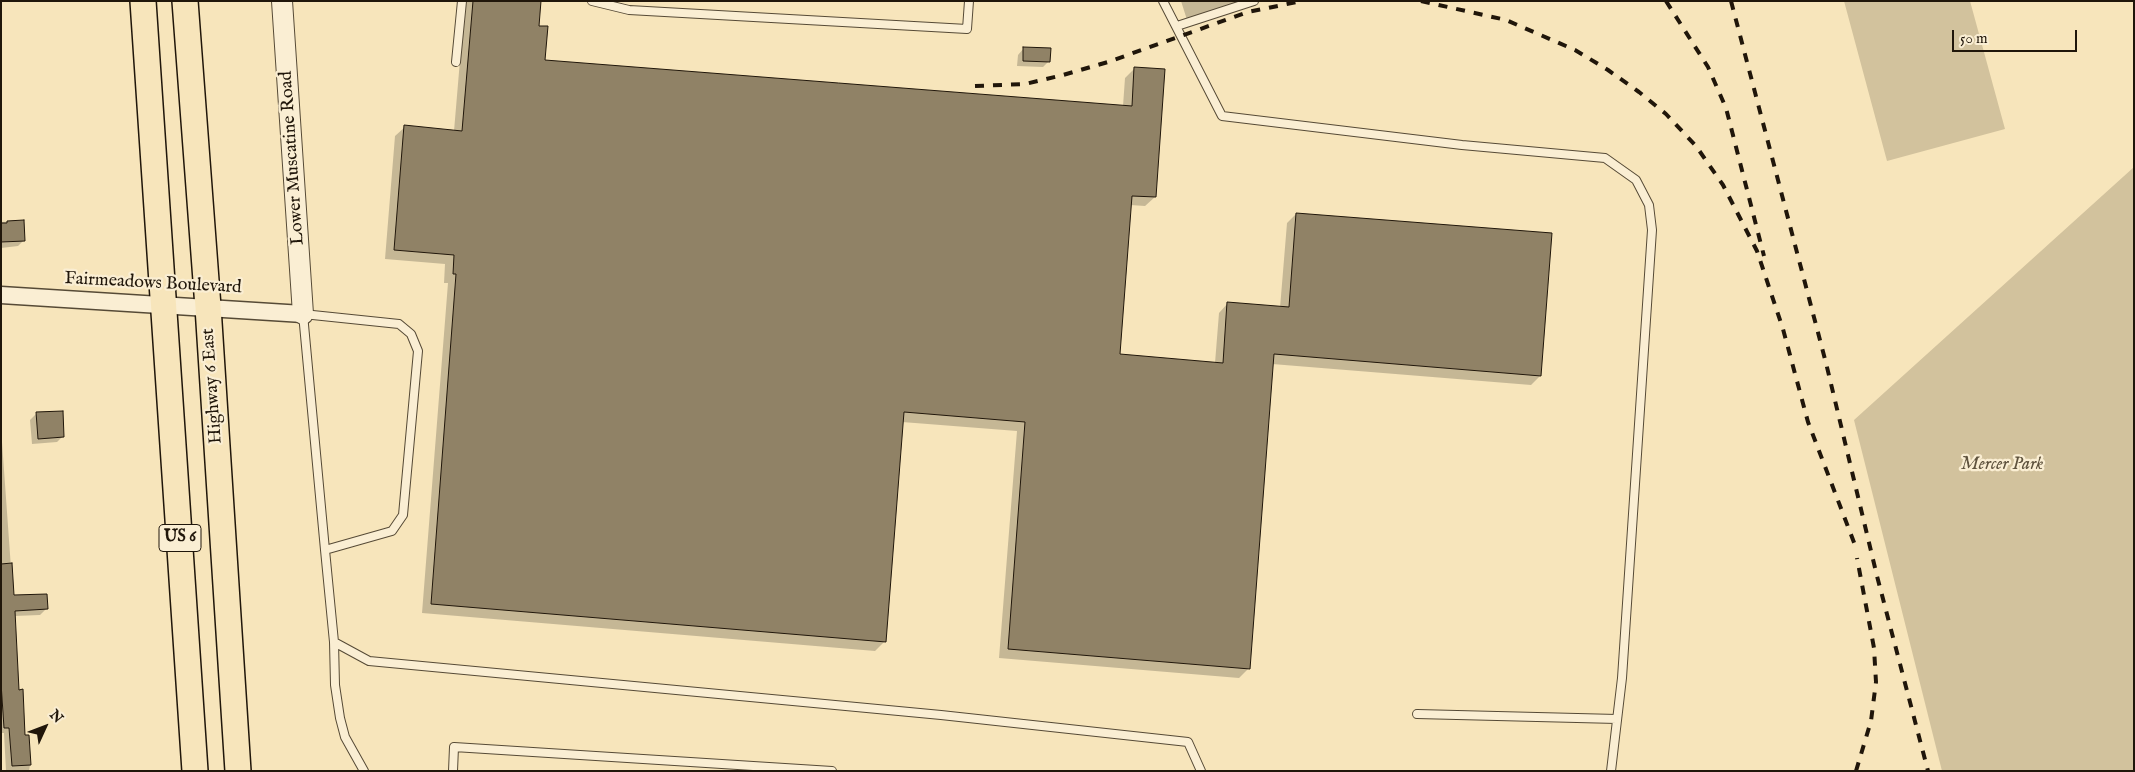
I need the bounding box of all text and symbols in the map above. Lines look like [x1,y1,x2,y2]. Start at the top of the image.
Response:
scale bar [1955,20,2080,52]
text: 50 m [1960,29,1988,48]
street label: Lower Muscatine Road [276,70,310,246]
street label: Fairmeadows Boulevard [64,269,242,299]
street label: Highway 6 East [198,327,228,445]
park label: Mercer Park [1961,454,2043,476]
road number: US 6 [159,524,201,552]
north arrow [20,702,70,752]
text: N [45,706,67,727]

